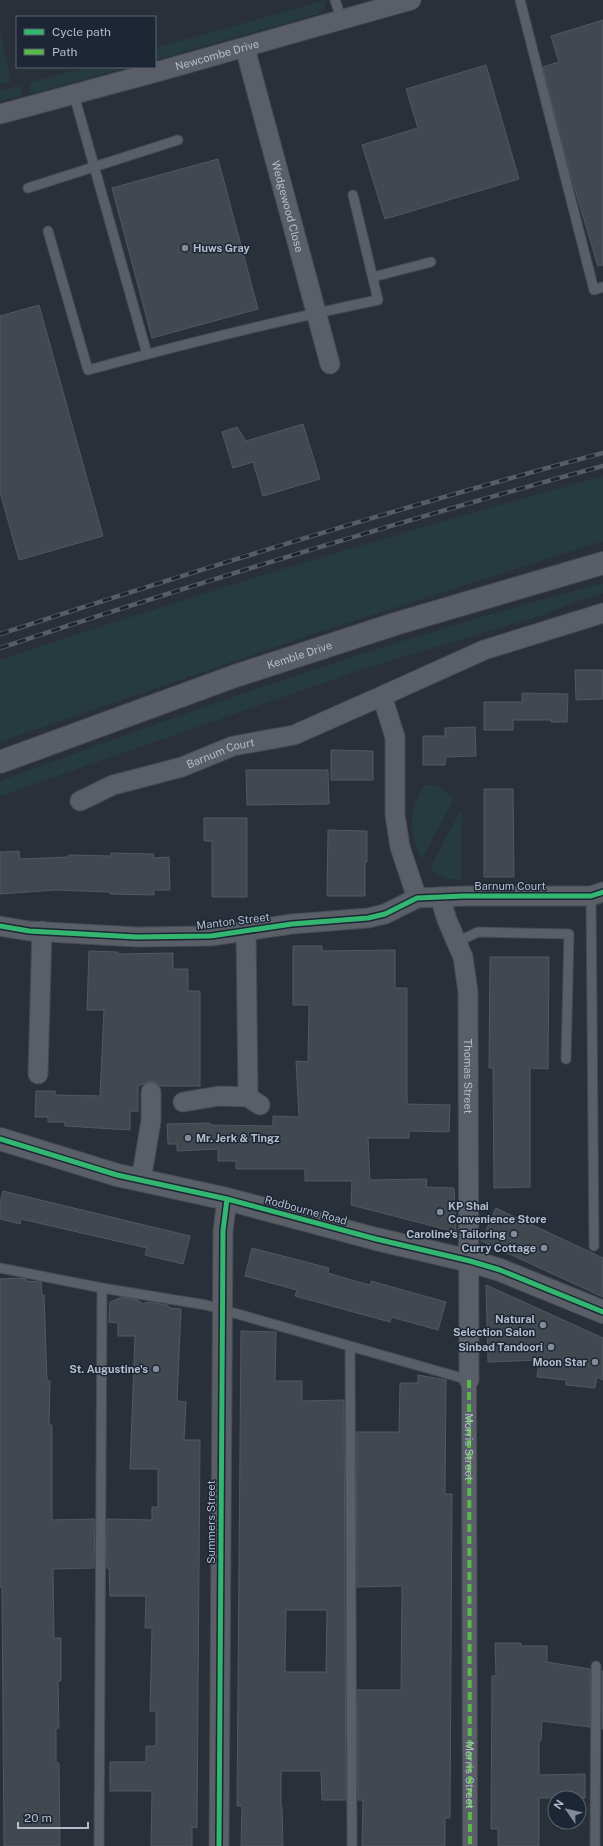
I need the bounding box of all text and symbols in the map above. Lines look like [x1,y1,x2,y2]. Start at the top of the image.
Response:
legend [16,16,156,68]
text: Cycle path [52,25,111,39]
street label: Newcombe Drive [174,37,260,72]
text: Path [52,45,78,59]
street label: Wedgewood Close [270,159,306,254]
place label: Huws Gray [193,242,251,254]
marker: Huws Gray [180,243,190,253]
street label: Kemble Drive [265,639,334,671]
street label: Barnum Court [185,736,255,771]
street label: Barnum Court [474,880,546,892]
street label: Manton Street [196,911,270,931]
street label: Thomas Street [462,1039,474,1114]
place label: Mr. Jerk & Tingz [196,1132,280,1144]
marker: Mr. Jerk & Tingz [183,1133,193,1143]
street label: Rodbourne Road [263,1193,349,1227]
place label: KP Shai Convenience Store [448,1200,547,1225]
marker: KP Shai Convenience Store [435,1207,445,1217]
place label: Caroline's Tailoring [406,1228,506,1240]
marker: Caroline's Tailoring [509,1229,519,1239]
place label: Curry Cottage [462,1242,536,1254]
marker: Curry Cottage [539,1243,549,1253]
place label: Natural Selection Salon [453,1313,535,1338]
marker: Natural Selection Salon [538,1320,548,1330]
place label: Sinbad Tandoori [458,1341,543,1353]
marker: Sinbad Tandoori [546,1342,556,1352]
place label: Moon Star [533,1356,587,1368]
marker: Moon Star [590,1357,600,1367]
place label: St. Augustine's [69,1363,148,1375]
marker: St. Augustine's [151,1364,161,1374]
street label: Morris Street [463,1413,475,1481]
street label: Summers Street [205,1480,217,1564]
street label: Morris Street [464,1741,476,1809]
north arrow [547,1790,587,1830]
text: N [551,1797,566,1811]
scale bar [18,1804,88,1830]
text: 20 m [24,1811,52,1825]

